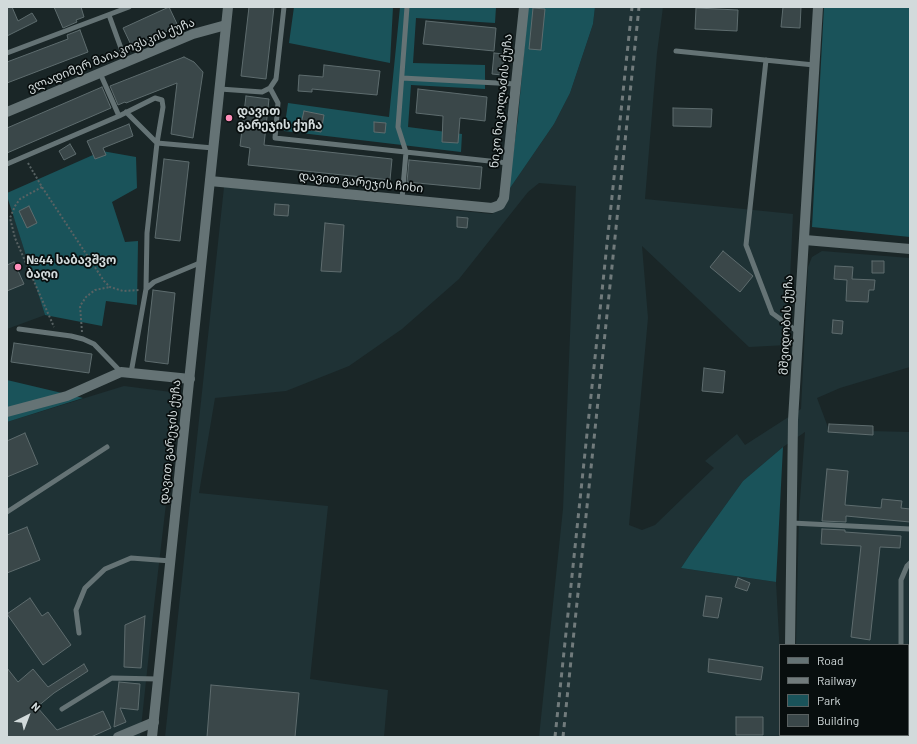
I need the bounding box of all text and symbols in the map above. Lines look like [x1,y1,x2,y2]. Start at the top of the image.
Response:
street label: ვლადიმერ მაიაკოვსკის ქუჩა [25,15,197,95]
street label: ნიკო ნიკოლაძის ქუჩა [487,33,515,169]
place label: დავით გარეჯის ქუჩა [237,104,322,132]
marker: დავით გარეჯის ქუჩა [224,113,234,123]
street label: დავით გარეჯის ჩიხი [298,168,424,196]
place label: №44 საბავშვო ბაღი [26,253,116,281]
marker: №44 საბავშვო ბაღი [13,262,23,272]
street label: მშვიდობის ქუჩა [776,275,796,375]
street label: დავით გარეჯის ქუჩა [156,379,184,505]
legend [779,644,909,736]
text: Road [817,653,844,667]
text: Railway [817,673,856,687]
text: Park [817,693,841,707]
north arrow [8,696,48,736]
text: N [29,699,43,714]
text: Building [817,713,859,727]

